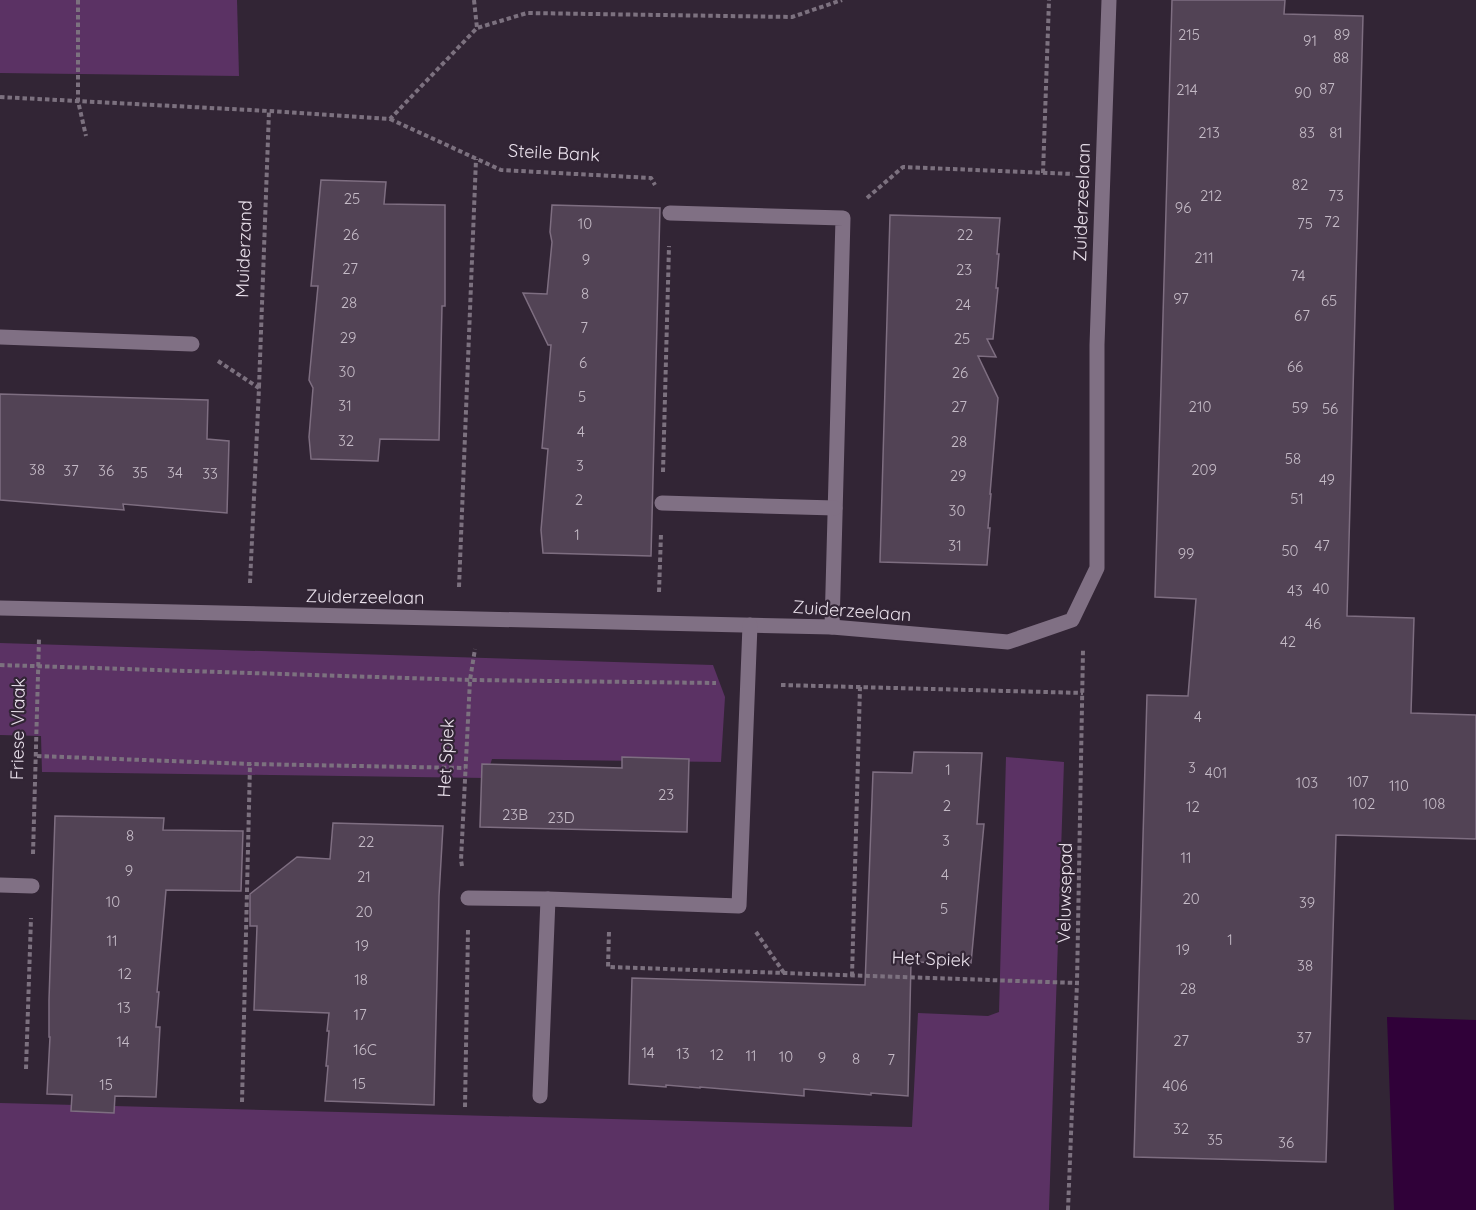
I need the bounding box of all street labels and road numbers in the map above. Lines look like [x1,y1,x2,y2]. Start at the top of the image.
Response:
street label: Steile Bank [508,139,600,166]
street label: Zuiderzeelaan [1068,142,1095,262]
street label: Muiderzand [230,200,257,298]
street label: Zuiderzeelaan [305,584,425,609]
street label: Zuiderzeelaan [792,595,912,626]
street label: Friese Vlaak [5,678,30,780]
street label: Het Spiek [432,718,459,798]
street label: Veluwsepad [1052,842,1077,944]
street label: Het Spiek [891,946,971,971]

